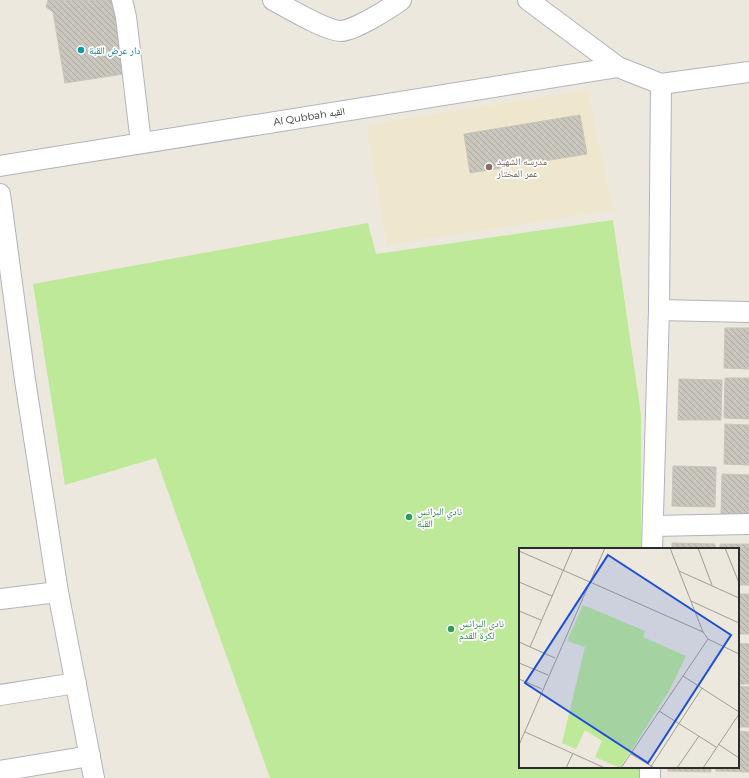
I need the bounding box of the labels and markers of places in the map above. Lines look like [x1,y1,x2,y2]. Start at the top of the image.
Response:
place label: دار عرض القبة [89,44,140,57]
marker: دار عرض القبة [76,45,86,55]
place label: مدرسه الشهيد عمر المختار [496,155,548,180]
marker: مدرسه الشهيد عمر المختار [484,162,494,172]
place label: نادي البرانس القبة [417,505,462,530]
marker: نادي البرانس القبة [404,512,414,522]
place label: نادي البرانس لكرة القدم [459,617,504,643]
marker: نادي البرانس لكرة القدم [446,624,456,634]

